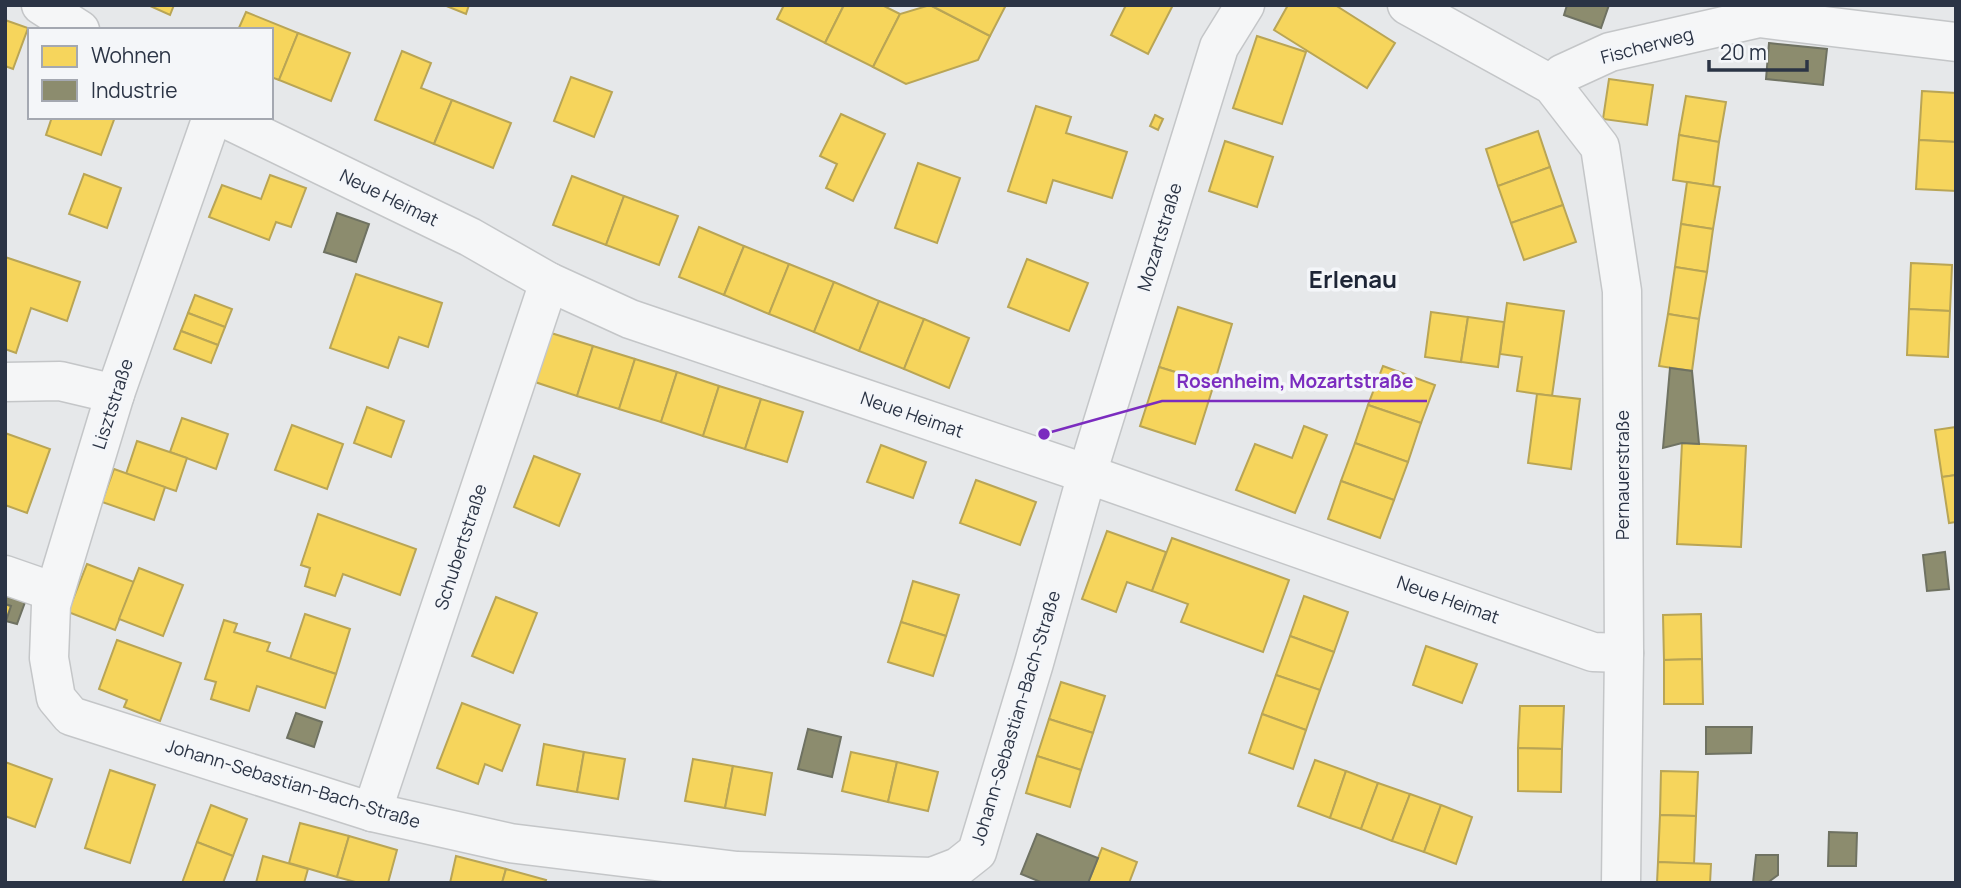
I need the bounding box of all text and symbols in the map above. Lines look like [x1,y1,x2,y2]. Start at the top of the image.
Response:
street label: Fischerweg [1598,21,1696,69]
legend [28,28,273,119]
scale bar [1709,28,1807,72]
text: 20 m [1720,38,1767,66]
text: Wohnen [91,41,171,69]
text: Industrie [91,76,177,104]
street label: Neue Heimat [336,163,443,231]
street label: Mozartstraße [1131,180,1187,294]
district label: Erlenau [1309,262,1397,295]
street label: Lisztstraße [86,355,138,452]
callout: Rosenheim, Mozartstraße [1162,361,1427,401]
text: Rosenheim, Mozartstraße [1177,368,1413,394]
street label: Neue Heimat [858,385,967,443]
street label: Pernauerstraße [1610,410,1634,540]
street label: Schubertstraße [428,480,492,613]
street label: Neue Heimat [1394,569,1503,629]
street label: Johann-Sebastian-Bach-Straße [965,587,1065,848]
street label: Johann-Sebastian-Bach-Straße [163,733,424,833]

